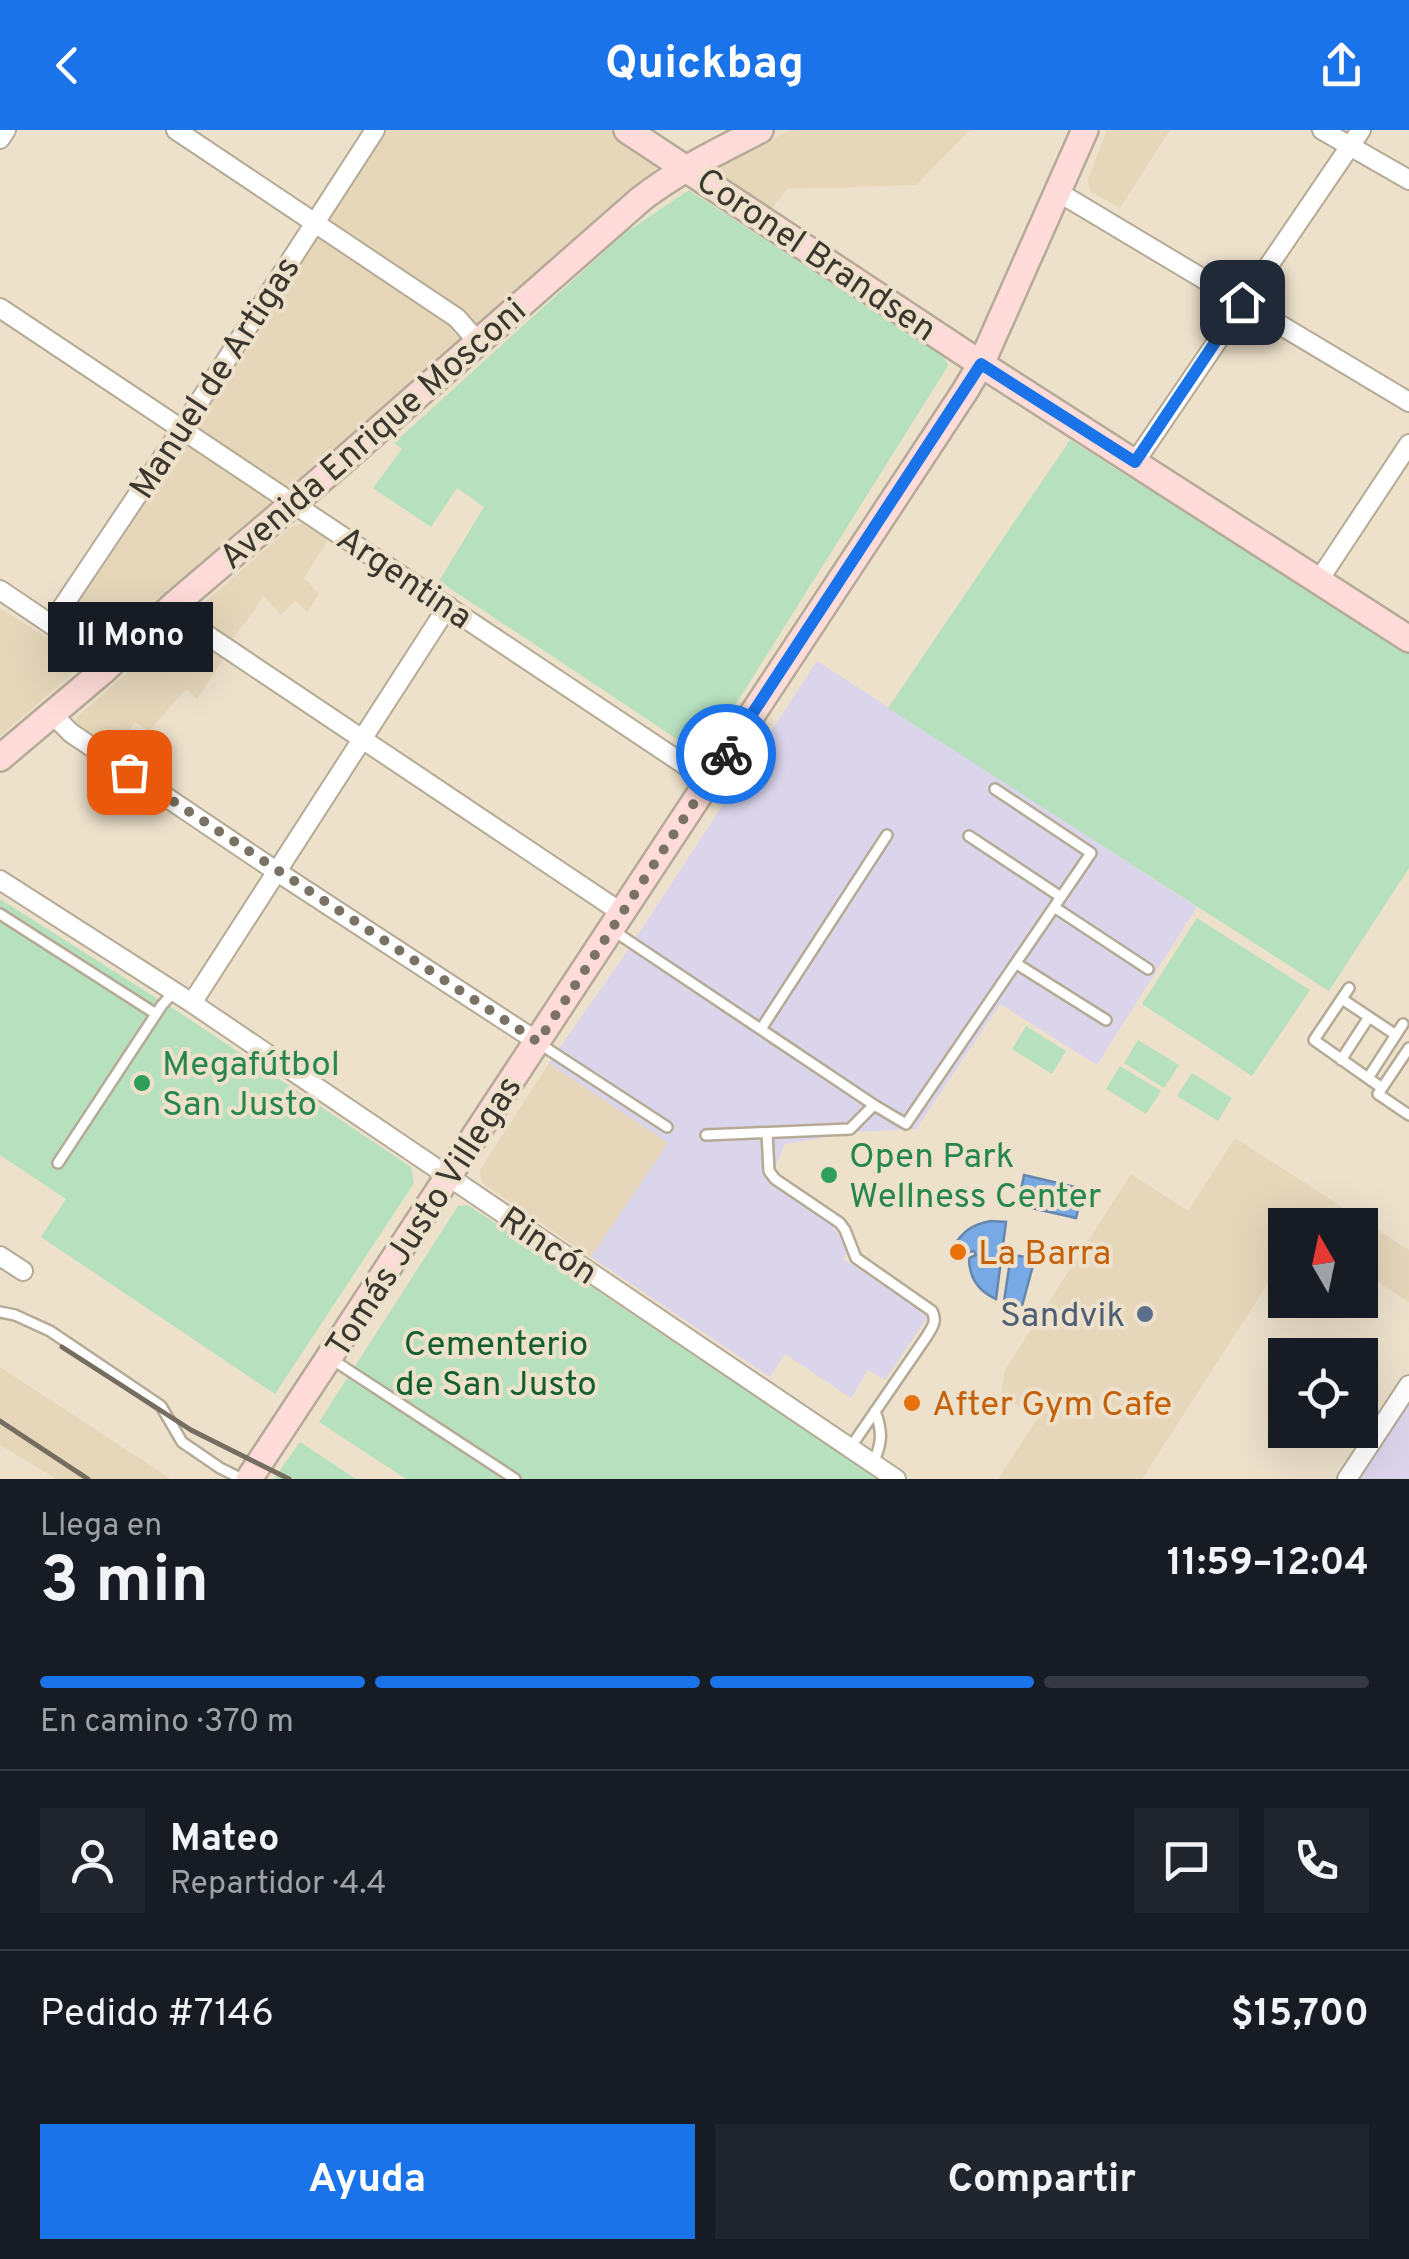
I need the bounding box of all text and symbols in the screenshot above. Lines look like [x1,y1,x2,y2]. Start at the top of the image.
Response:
text: Quickbag [605,37,804,94]
icon: back [40,38,95,93]
icon: share [1314,38,1369,93]
street label: Coronel Brandsen [687,160,944,353]
street label: Manuel de Artigas [122,249,311,508]
pin [1200,260,1285,345]
icon: home [1215,275,1270,330]
street label: Avenida Enrique Mosconi [211,290,537,581]
street label: Argentina [327,518,480,641]
callout: Il Mono [46,602,212,672]
text: Il Mono [77,617,184,657]
courier [676,704,776,804]
icon: bike [699,727,754,782]
pin [87,730,172,815]
icon: bag [102,745,157,800]
place label: Megafútbol San Justo [162,1044,340,1128]
street label: Tomás Justo Villegas [318,1068,533,1367]
marker: Megafútbol San Justo [131,1072,153,1094]
place label: Open Park Wellness Center [849,1136,1102,1220]
marker: Open Park Wellness Center [818,1164,840,1186]
street label: Rincón [490,1199,605,1296]
north arrow [1268,1208,1378,1318]
map controls [1268,1208,1378,1448]
place label: La Barra [978,1233,1111,1277]
marker: La Barra [947,1241,969,1263]
place label: Sandvik [1000,1295,1125,1339]
marker: Sandvik [1134,1303,1156,1325]
park label: Cementerio de San Justo [395,1324,597,1408]
button: locate [1268,1338,1378,1448]
place label: After Gym Cafe [932,1384,1172,1428]
marker: After Gym Cafe [901,1392,923,1414]
text: Llega en [40,1507,162,1547]
text: 11:59–12:04 [1167,1540,1369,1589]
text: 3 min [40,1543,209,1625]
text: En camino · 370 m [40,1703,294,1743]
button: person [40,1808,145,1913]
button: chat [1134,1808,1239,1913]
button: phone [1264,1808,1369,1913]
text: Mateo [170,1816,280,1865]
text: Repartidor · 4.4 [170,1865,386,1905]
text: Pedido #7146 [40,1991,274,2040]
text: $15,700 [1231,1991,1369,2040]
button: Ayuda [40,2124,695,2239]
button: Compartir [715,2124,1369,2239]

